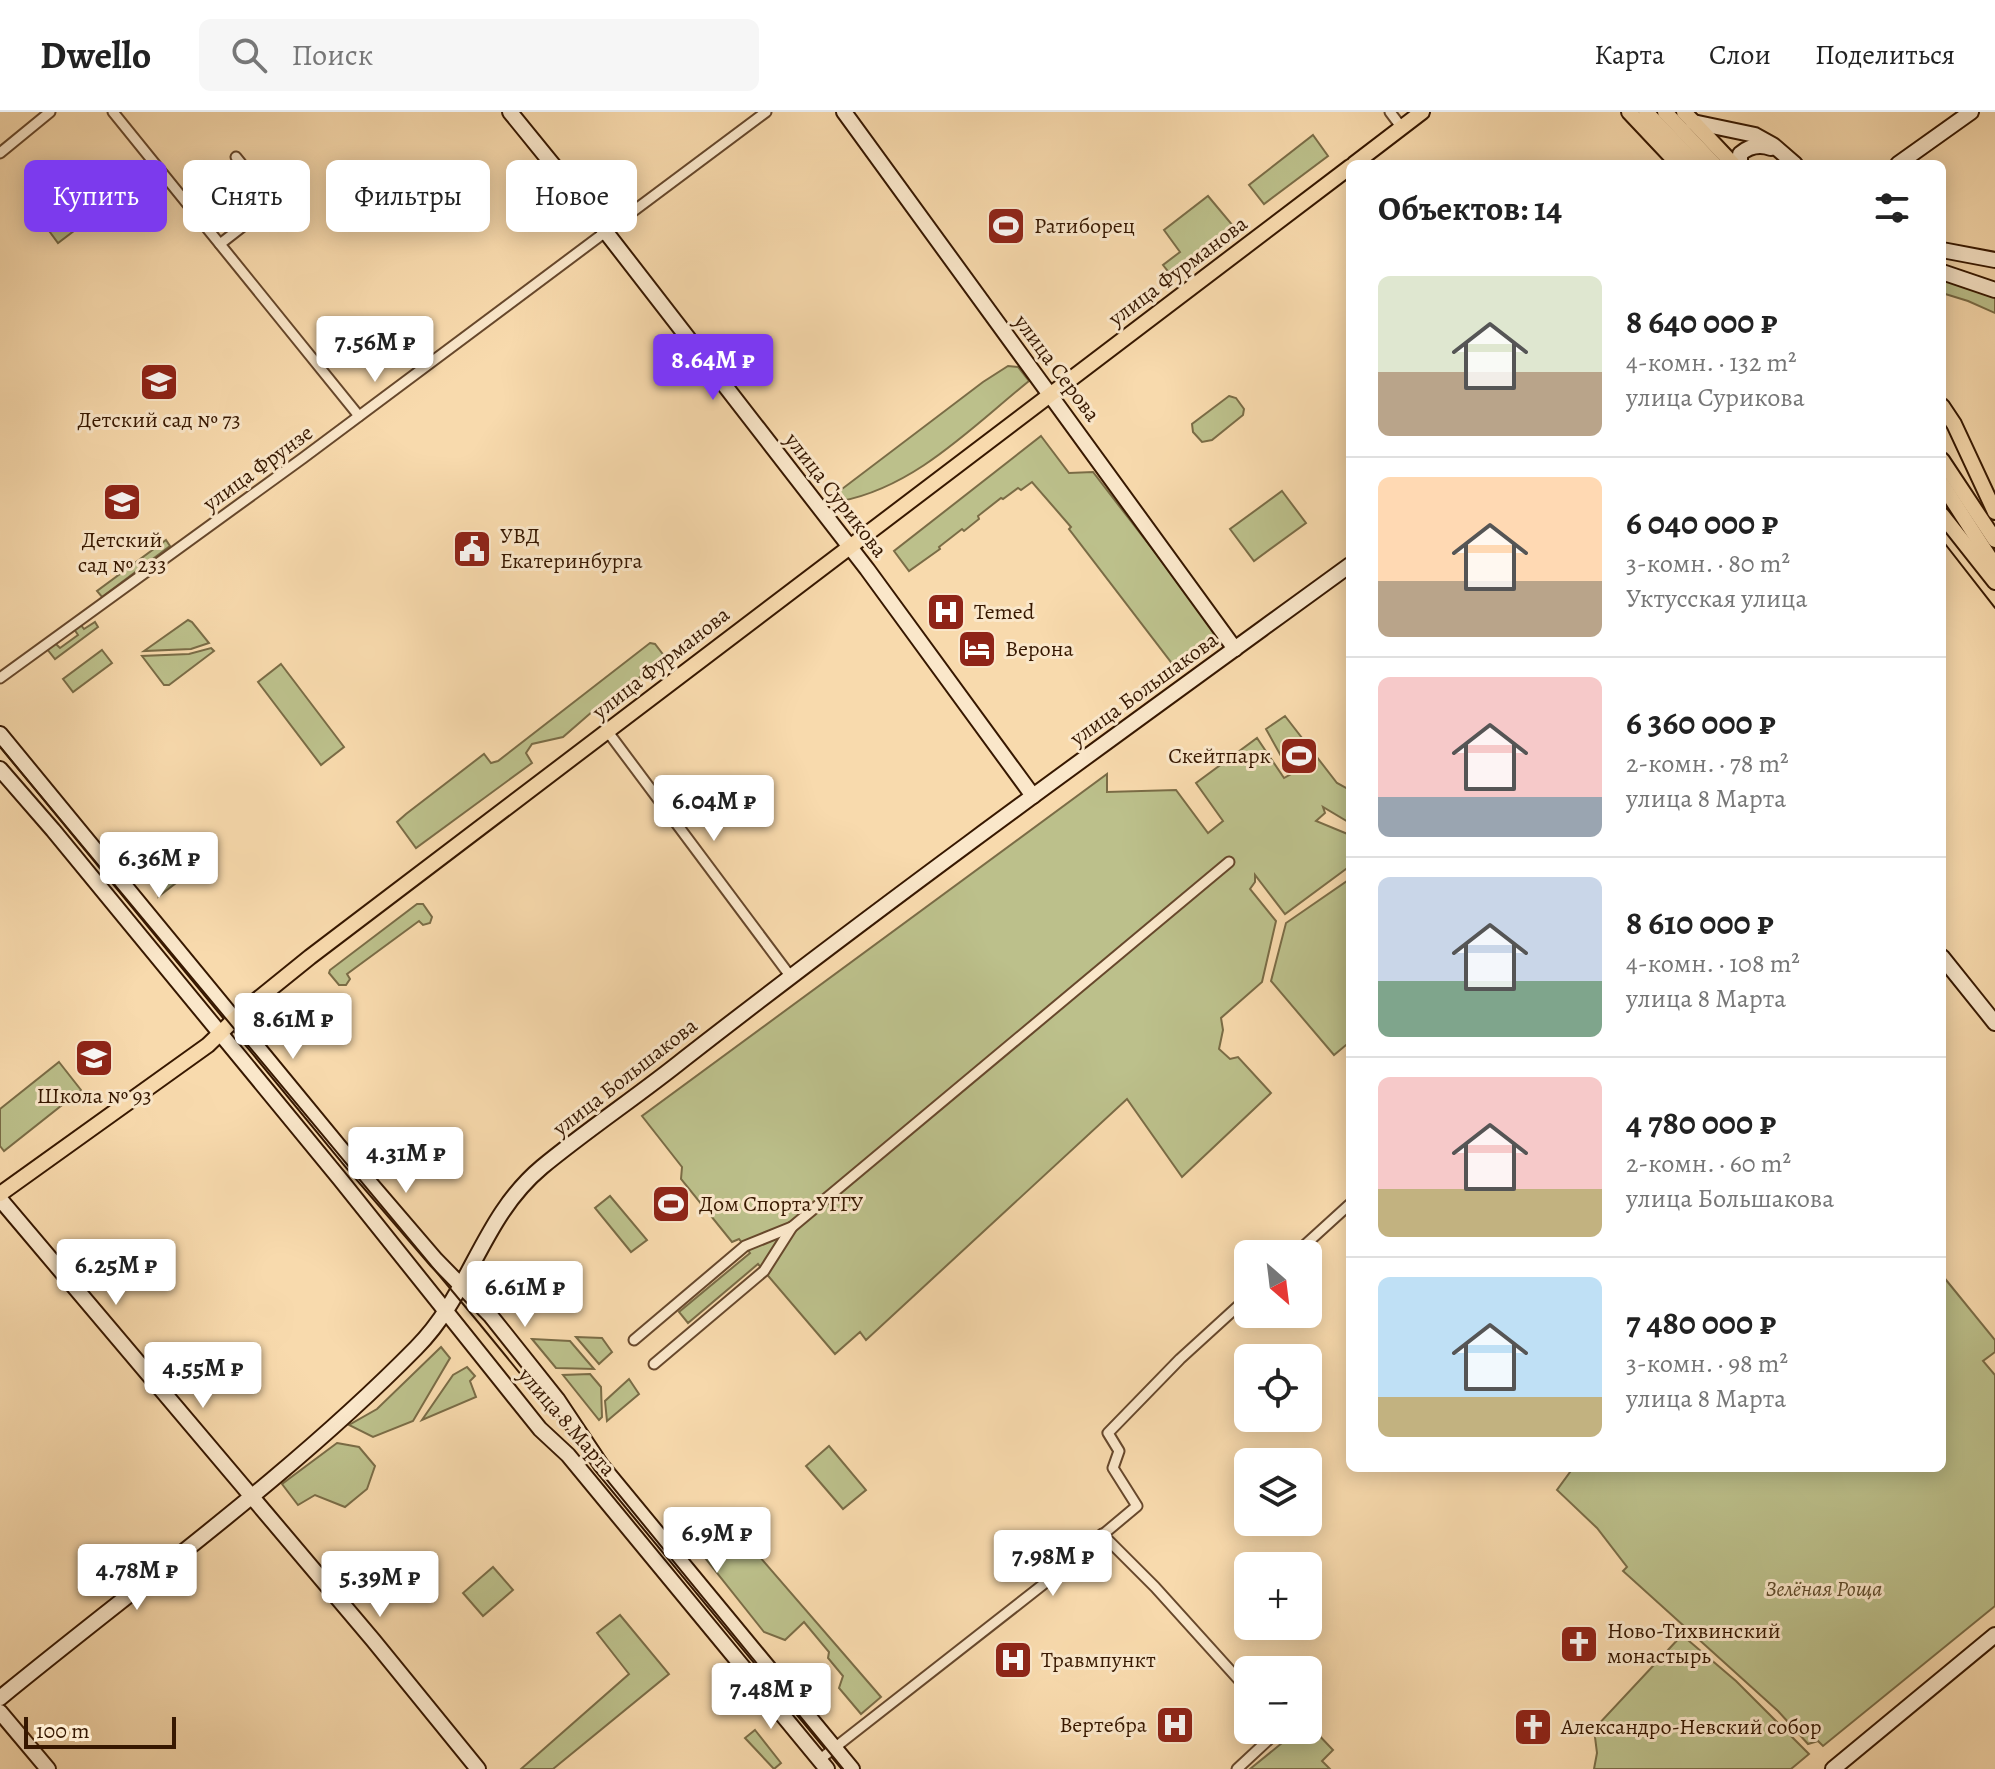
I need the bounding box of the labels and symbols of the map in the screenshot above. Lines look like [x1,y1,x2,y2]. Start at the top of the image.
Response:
sports icon: Ратиборец [985,205,1027,247]
street label: улица Фурманова [1102,208,1254,334]
place label: Ратиборец [1034,211,1135,241]
street label: улица Серова [1006,307,1108,428]
pin: 7.56M ₽ [301,316,449,384]
pin: 8.64M ₽ [639,334,787,402]
school or university icon: Детский сад № 73 [138,361,180,403]
place label: Детский сад № 73 [77,405,241,435]
street label: улица Фрунзе [196,418,319,519]
street label: улица Сурикова [777,425,895,564]
school or university icon: Детский сад № 233 [101,481,143,523]
place label: УВД Екатеринбурга [500,521,643,576]
place label: Детский сад № 233 [78,525,166,580]
public building icon: УВД Екатеринбурга [451,528,493,570]
hospital icon: Temed [925,591,967,633]
place label: Temed [974,597,1035,627]
street label: улица Фурманова [585,599,737,727]
street label: улица Большакова [1063,625,1225,753]
hotel icon: Верона [956,628,998,670]
place label: Верона [1005,634,1074,664]
sports icon: Скейтпарк [1278,735,1320,777]
place label: Скейтпарк [1168,741,1271,771]
pin: 6.04M ₽ [640,775,788,843]
pin: 6.36M ₽ [85,832,233,900]
pin: 8.61M ₽ [219,993,367,1061]
street label: улица Большакова [546,1010,704,1144]
school or university icon: Школа № 93 [73,1037,115,1079]
place label: Школа № 93 [36,1081,152,1111]
pin: 4.31M ₽ [332,1127,480,1195]
sports icon: Дом Спорта УГГУ [650,1183,692,1225]
place label: Дом Спорта УГГУ [699,1189,863,1219]
pin: 6.25M ₽ [42,1239,190,1307]
north arrow [1234,1240,1322,1328]
pin: 6.61M ₽ [451,1261,599,1329]
pin: 4.55M ₽ [129,1342,277,1410]
street label: улица 8 Марта [511,1360,623,1484]
pin: 6.9M ₽ [652,1507,782,1575]
pin: 7.98M ₽ [979,1530,1127,1598]
pin: 4.78M ₽ [63,1544,211,1612]
pin: 5.39M ₽ [306,1551,454,1619]
park label: Зелёная Роща [1765,1574,1883,1604]
place label: Ново-Тихвинский монастырь [1607,1616,1781,1671]
church icon: Ново-Тихвинский монастырь [1558,1623,1600,1665]
hospital icon: Травмпункт [992,1639,1034,1681]
place label: Травмпункт [1041,1645,1156,1675]
pin: 7.48M ₽ [697,1663,845,1731]
hospital icon: Вертебра [1154,1704,1196,1746]
church icon: Александро-Невский собор [1512,1706,1554,1748]
place label: Вертебра [1059,1710,1148,1740]
place label: Александро-Невский собор [1560,1712,1822,1742]
scale bar [24,1713,176,1749]

